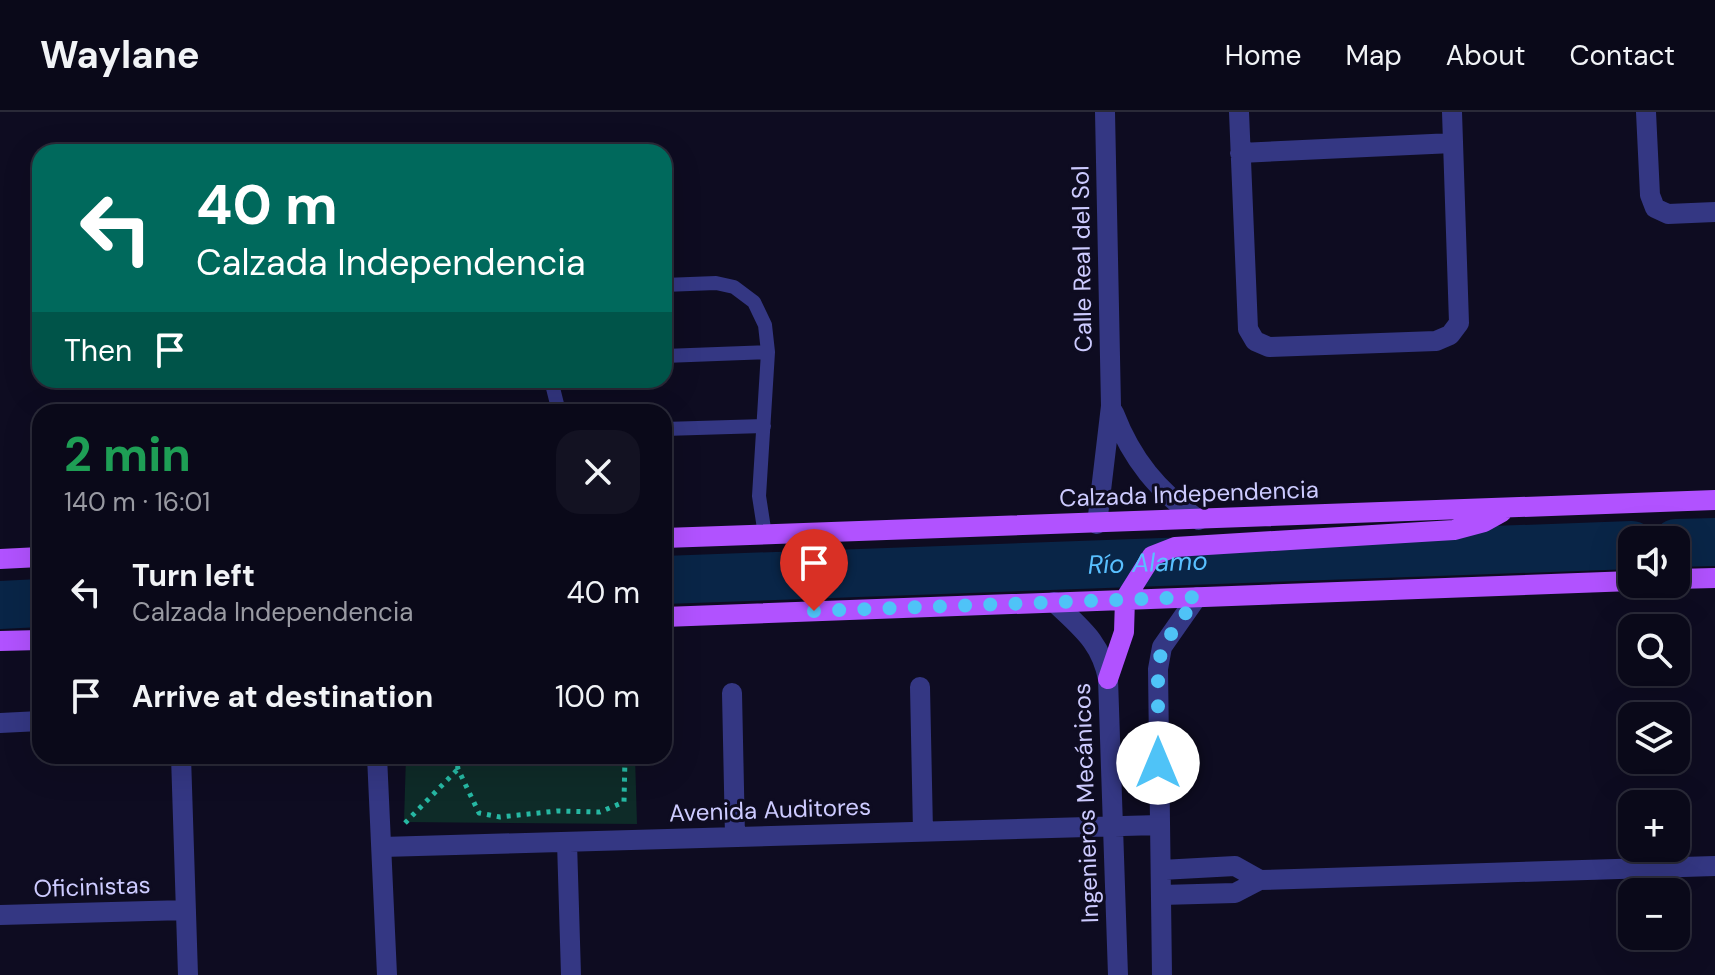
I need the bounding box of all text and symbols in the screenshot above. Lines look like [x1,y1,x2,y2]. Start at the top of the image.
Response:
text: Waylane [40,30,200,80]
text: Home [1225,37,1301,74]
text: Map [1345,37,1402,74]
text: About [1446,37,1525,74]
text: Contact [1569,37,1675,74]
street label: Calle Real del Sol [1064,165,1099,353]
text: 40 m [196,168,338,241]
icon: left [64,176,168,280]
text: Calzada Independencia [196,239,585,286]
icon: arrive [148,328,192,372]
text: Then [64,331,132,370]
text: 2 min [64,423,191,486]
button: close [556,430,640,514]
street label: Calzada Independencia [1059,473,1319,514]
text: 140 m · 16:01 [64,485,210,519]
map controls [1618,526,1690,950]
button: sound [1618,526,1690,598]
pin [780,529,848,611]
icon: arrive [792,541,836,585]
water label: Río Alamo [1087,543,1208,582]
text: Turn left [132,556,255,595]
icon: left [64,570,108,614]
text: 40 m [567,573,640,612]
text: Calzada Independencia [132,595,413,629]
button: search [1618,614,1690,686]
icon: arrive [64,674,108,718]
text: Arrive at destination [132,677,433,716]
text: 100 m [555,677,640,716]
street label: Ingenieros Mecánicos [1066,682,1105,924]
button: layers [1618,702,1690,774]
position arrow [1116,721,1200,805]
street label: Avenida Auditores [668,790,871,829]
button: + [1618,790,1690,862]
street label: Oficinistas [33,869,151,904]
button: − [1618,878,1690,950]

